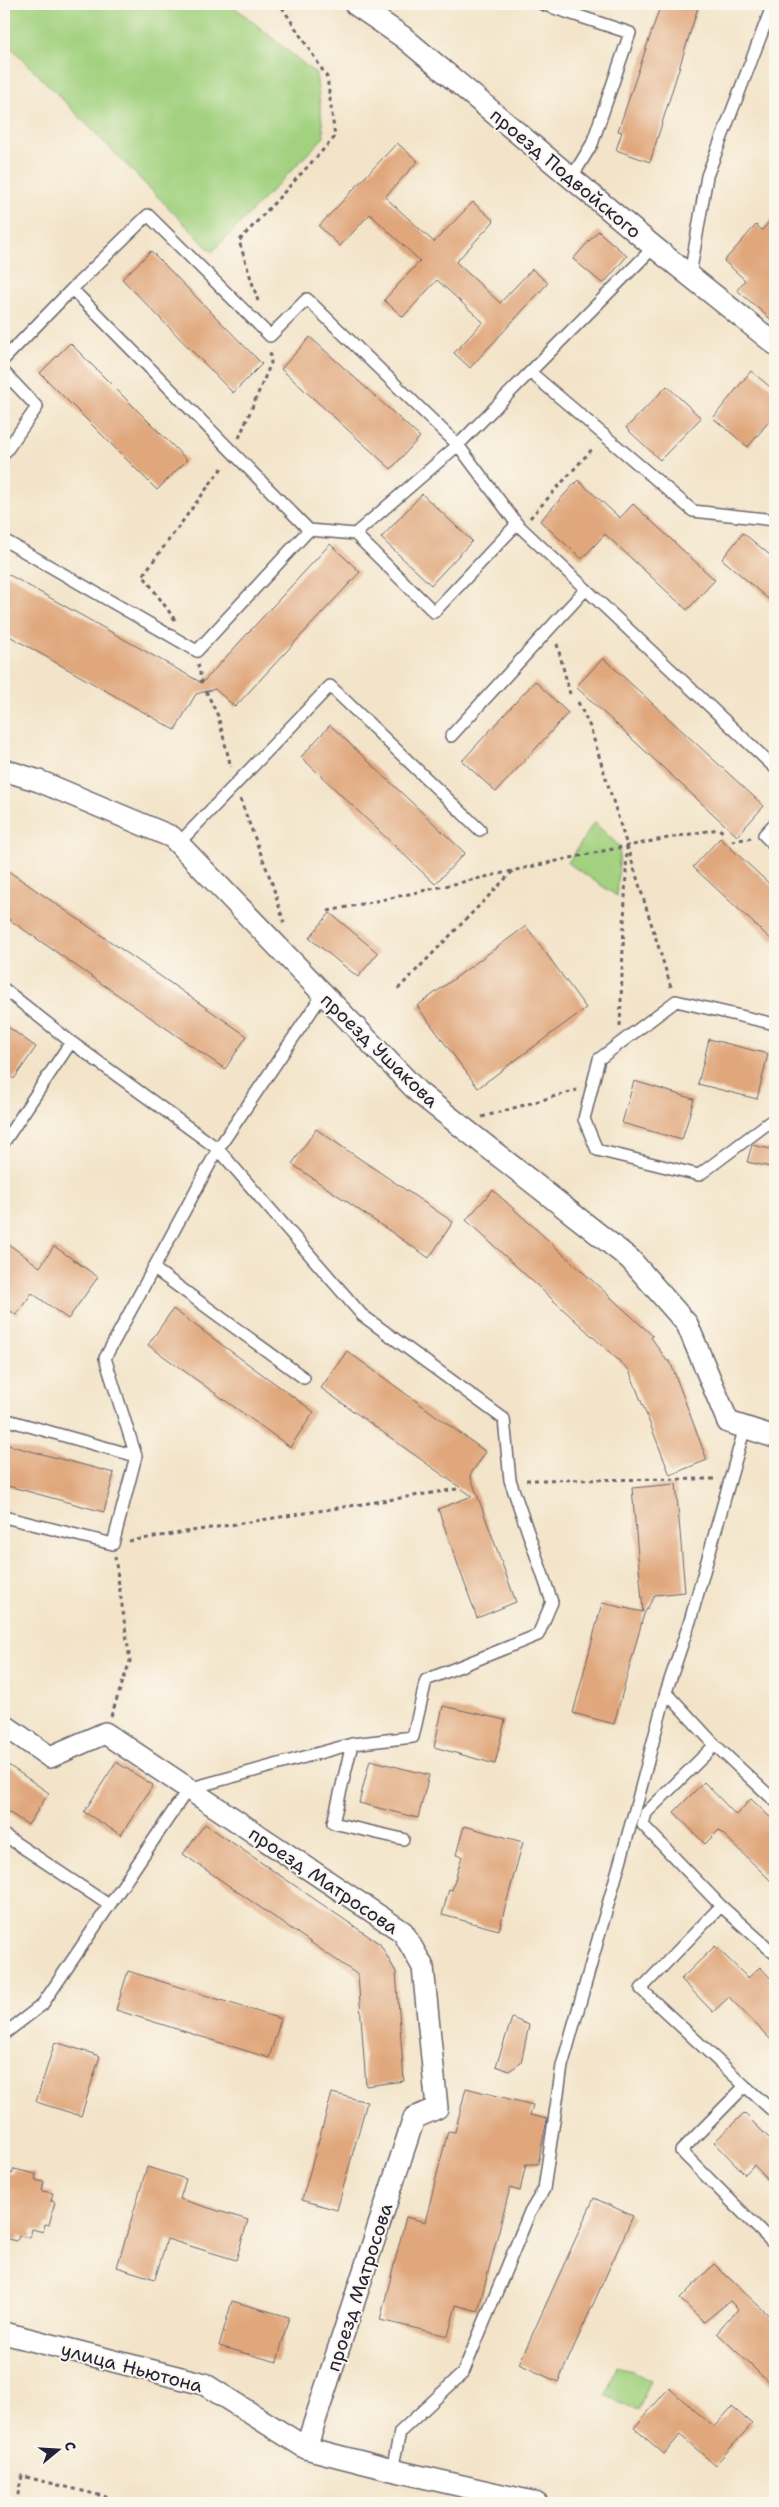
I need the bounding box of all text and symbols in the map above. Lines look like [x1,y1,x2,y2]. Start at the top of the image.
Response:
street label: проезд Подвойского [485,103,646,244]
street label: проезд Ушакова [315,988,444,1113]
street label: проезд Матросова [244,1821,404,1940]
street label: проезд Матросова [320,2200,399,2374]
street label: улица Ньютона [58,2337,206,2398]
north arrow [32,2424,82,2474]
text: С [60,2439,80,2453]

